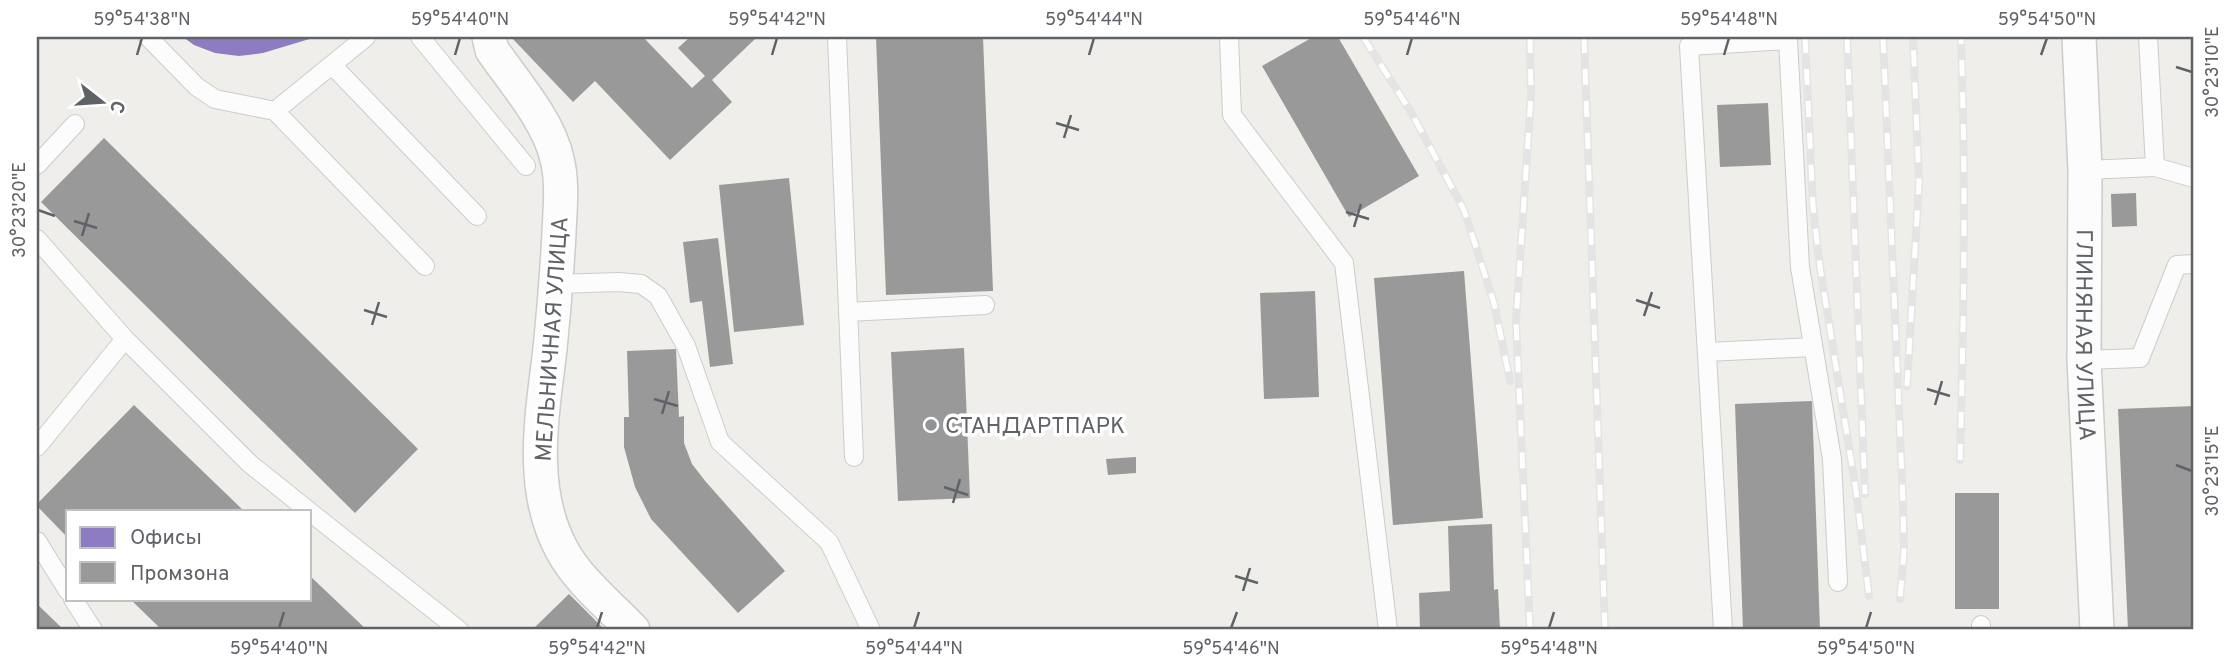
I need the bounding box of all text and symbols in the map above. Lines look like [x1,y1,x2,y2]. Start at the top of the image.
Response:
text: 59°54'38"N [93,9,191,32]
text: 59°54'40"N [411,9,509,32]
text: 59°54'42"N [728,9,826,32]
text: 59°54'44"N [1045,9,1143,32]
text: 59°54'46"N [1363,9,1461,32]
text: 59°54'48"N [1680,9,1778,32]
text: 59°54'50"N [1998,9,2096,32]
text: 30°23'10"E [2202,26,2225,118]
north arrow [66,66,136,136]
text: С [103,97,130,116]
text: 30°23'20"E [9,162,32,258]
street label: МЕЛЬНИЧНАЯ УЛИЦА [530,216,577,463]
street label: ГЛИНЯНАЯ УЛИЦА [2067,229,2100,441]
place label: СТАНДАРТПАРК [945,413,1125,442]
marker: СТАНДАРТПАРК [923,417,939,433]
text: 30°23'15"E [2202,425,2225,517]
legend [66,510,312,600]
text: Офисы [130,525,202,552]
text: Промзона [130,561,229,588]
text: 59°54'40"N [230,638,328,661]
text: 59°54'42"N [548,638,646,661]
text: 59°54'44"N [865,638,963,661]
text: 59°54'46"N [1182,638,1280,661]
text: 59°54'48"N [1500,638,1598,661]
text: 59°54'50"N [1817,638,1915,661]

